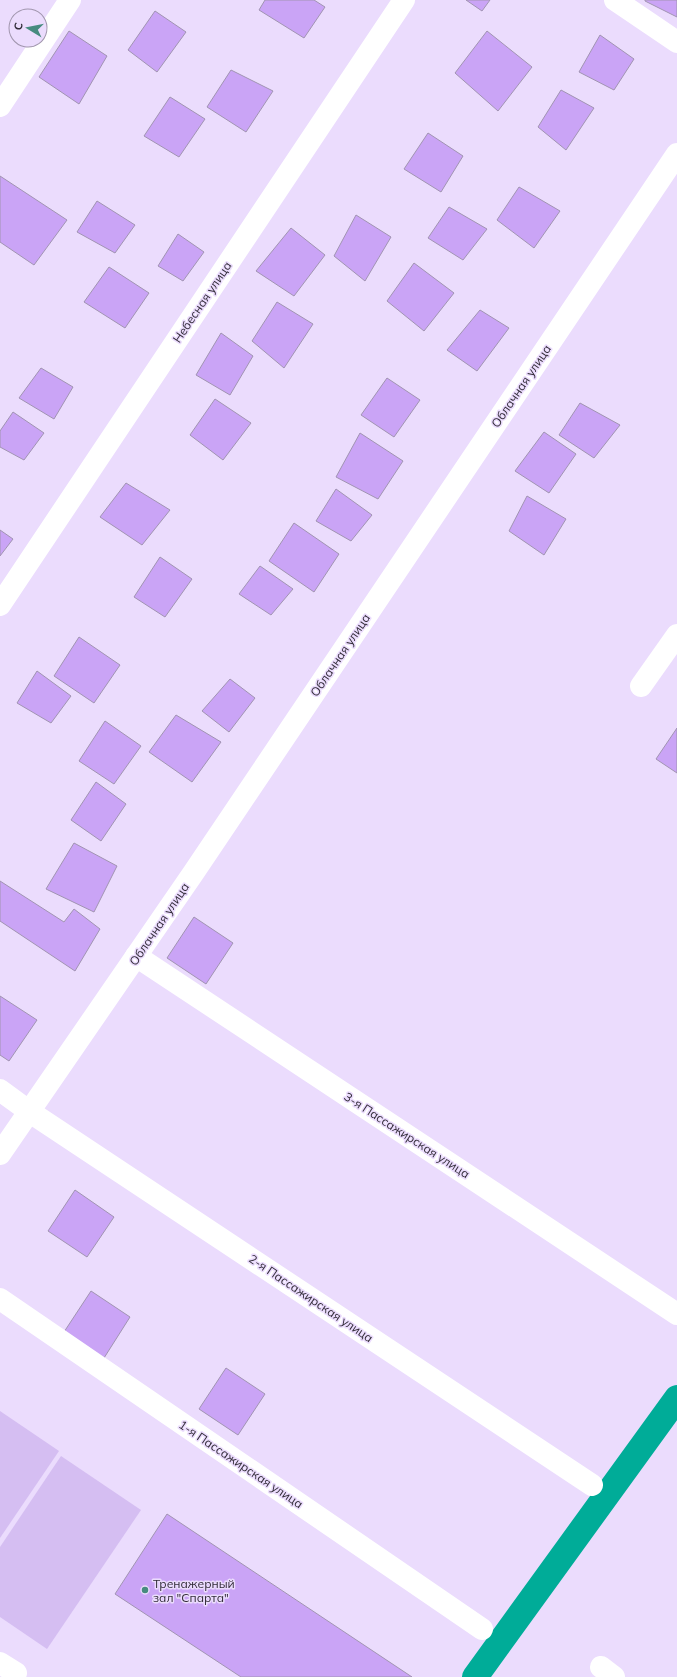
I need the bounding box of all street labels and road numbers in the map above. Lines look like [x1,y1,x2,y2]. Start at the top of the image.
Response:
street label: Небесная улица [169,259,235,345]
street label: Облачная улица [488,342,554,430]
street label: Облачная улица [307,611,373,699]
street label: Облачная улица [126,880,192,968]
street label: 3-я Пассажирская улица [341,1089,473,1181]
street label: 2-я Пассажирская улица [246,1251,376,1345]
street label: 1-я Пассажирская улица [176,1417,306,1511]

